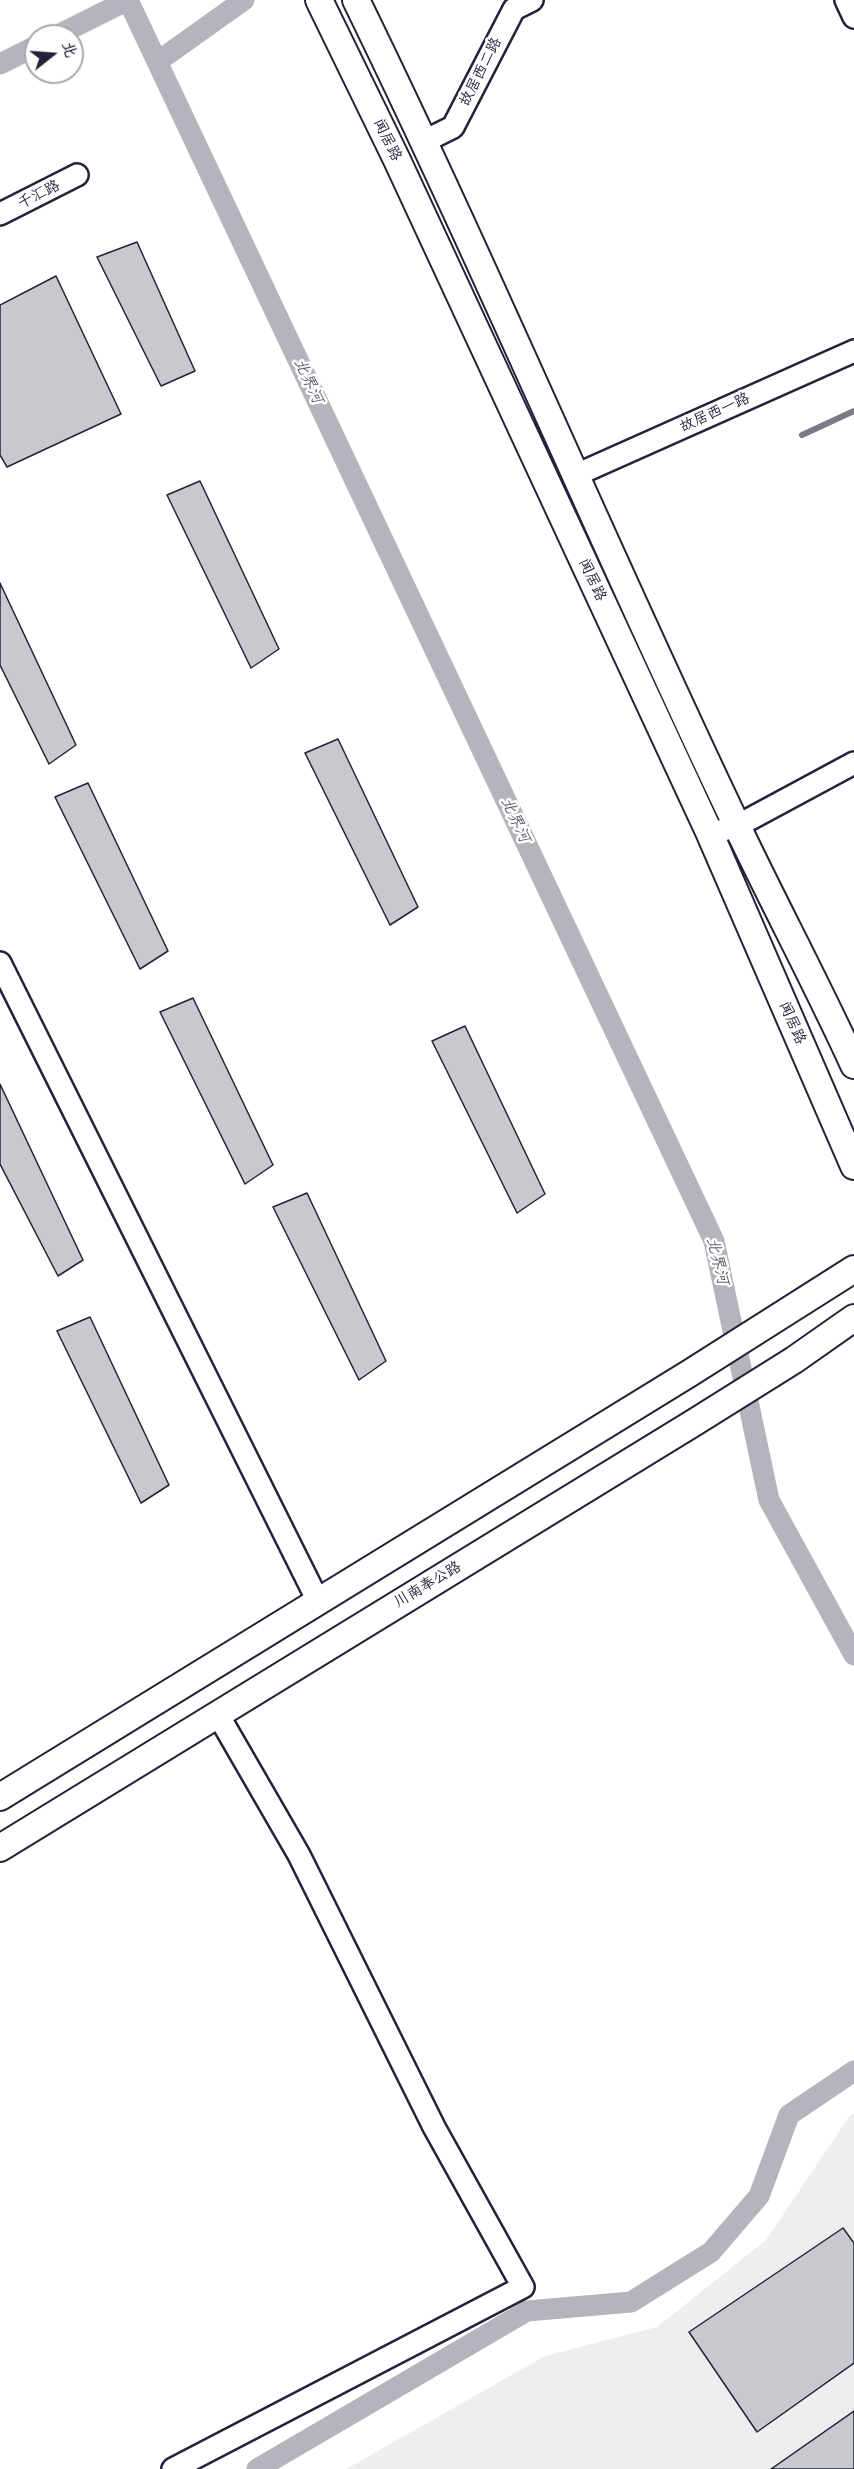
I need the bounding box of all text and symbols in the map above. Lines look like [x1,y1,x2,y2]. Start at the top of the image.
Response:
north arrow [24,24,84,84]
street label: 故居西二路 [456,35,506,109]
text: 北 [57,39,81,60]
street label: 闻居路 [369,116,405,164]
street label: 千汇路 [15,177,63,213]
water label: 北界河 [289,355,327,407]
street label: 故居西一路 [677,390,753,436]
street label: 闻居路 [574,556,610,604]
water label: 北界河 [496,794,534,846]
street label: 闻居路 [775,999,809,1047]
water label: 北界河 [702,1235,732,1287]
street label: 川南奉公路 [391,1558,465,1612]

